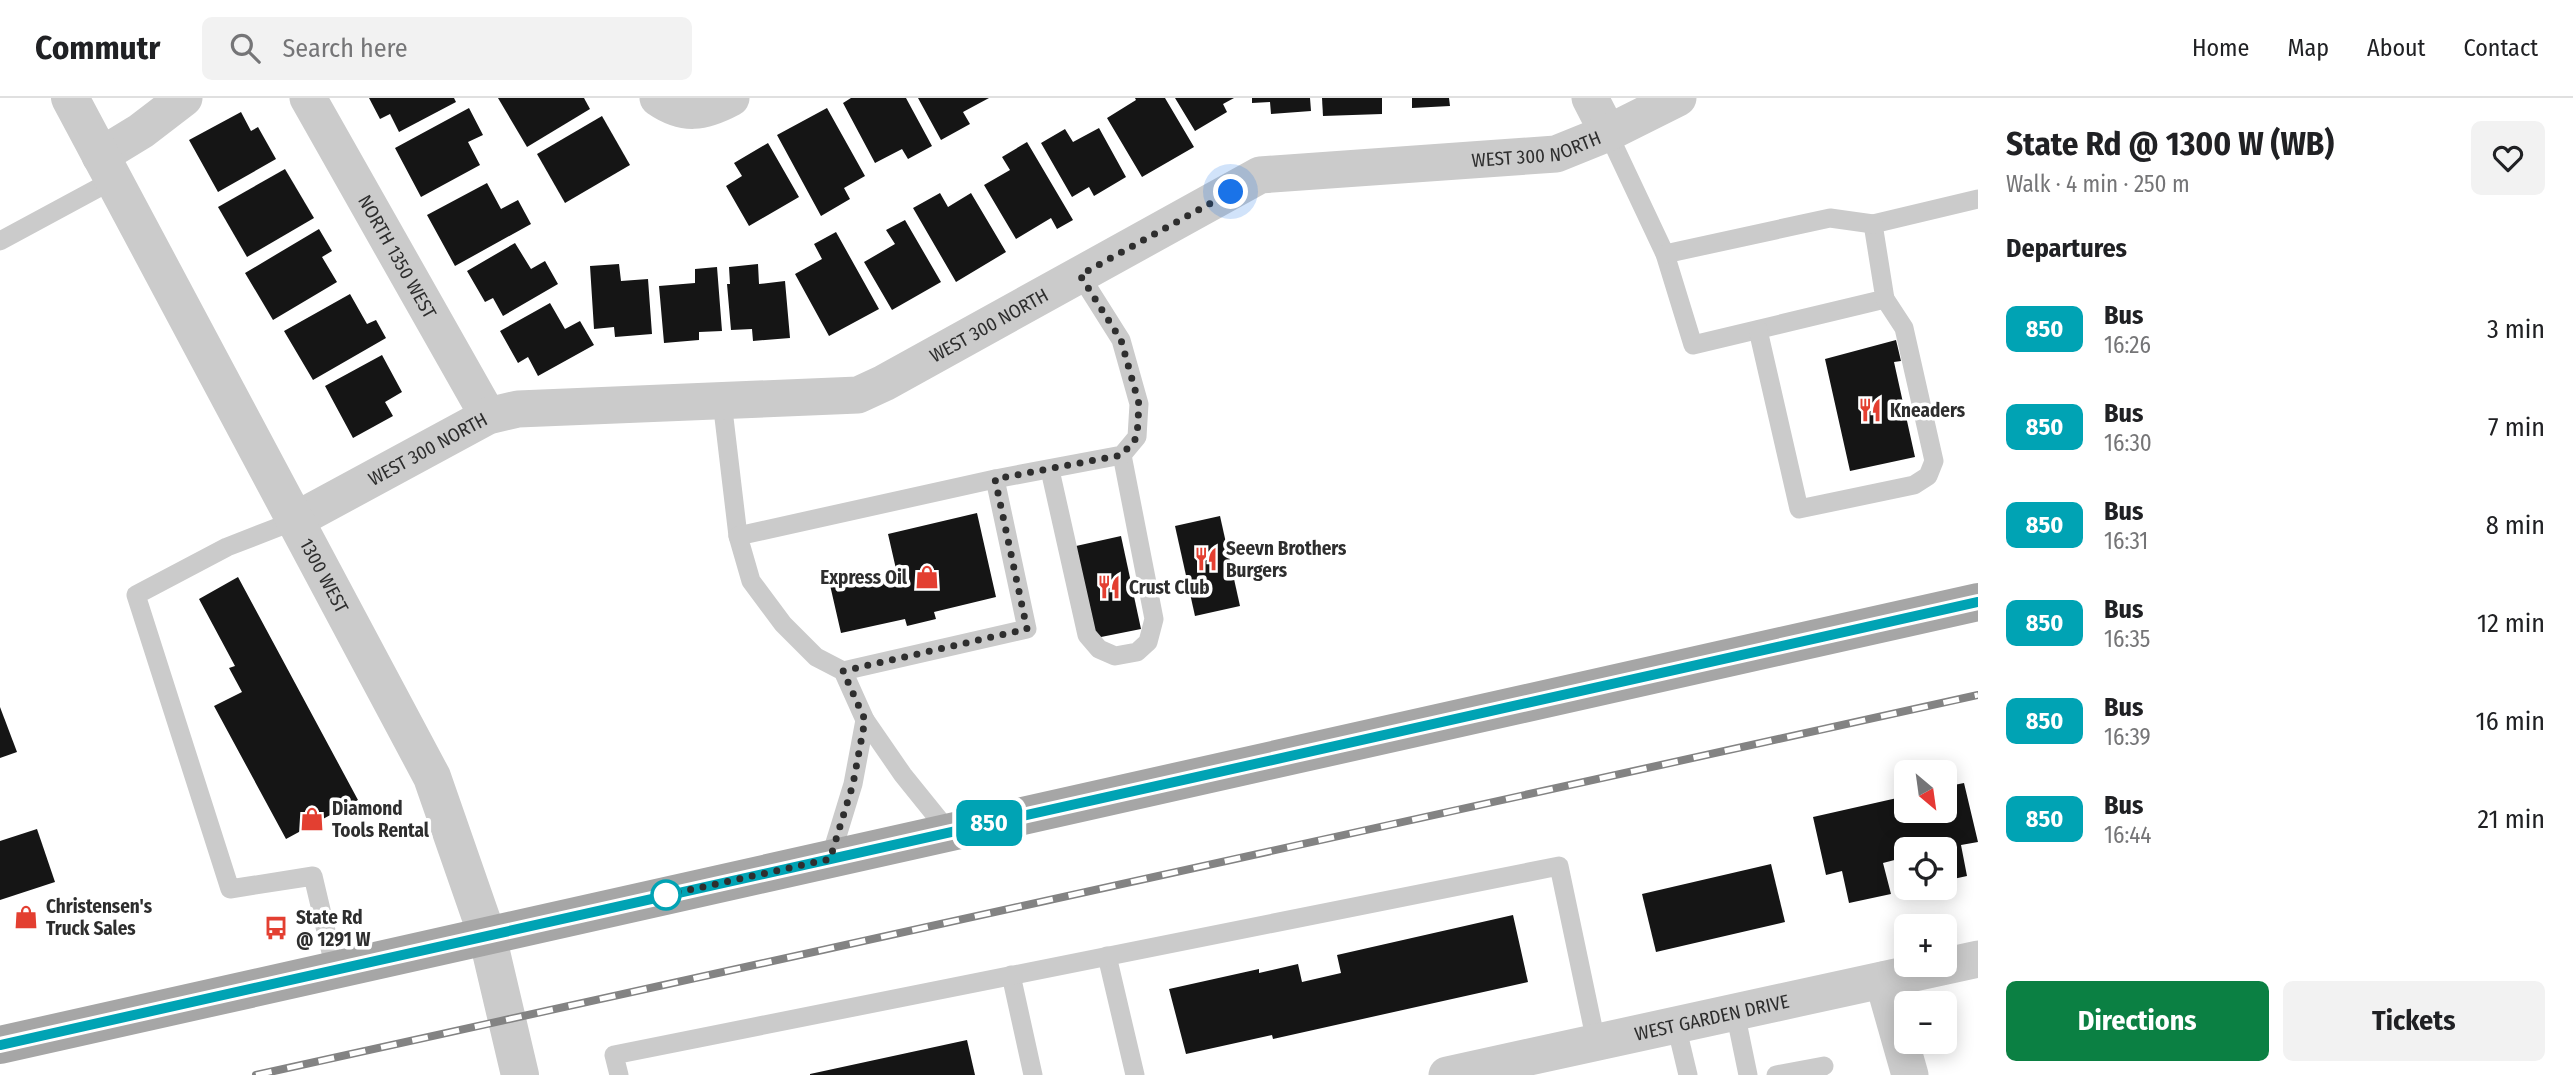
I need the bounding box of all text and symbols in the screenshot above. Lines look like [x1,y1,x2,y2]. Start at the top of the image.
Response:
search box [202,17,692,80]
text: Commutr [35,28,160,68]
icon: search [226,29,264,67]
text: Search here [282,33,408,64]
text: Home [2192,34,2249,62]
text: Map [2287,34,2329,62]
text: About [2367,34,2425,62]
text: Contact [2463,34,2538,62]
button: heart [2471,121,2545,195]
text: State Rd @ 1300 W (WB) [2006,124,2334,164]
street label: WEST 300 NORTH [1471,126,1604,171]
text: Walk · 4 min · 250 m [2006,170,2190,198]
your location [1213,174,1248,209]
street label: NORTH 1350 WEST [354,191,442,322]
text: Departures [2006,233,2127,264]
street label: WEST 300 NORTH [925,283,1052,367]
text: Bus [2104,300,2143,331]
text: 3 min [2487,314,2545,345]
text: 850 [2026,315,2063,343]
text: 16:26 [2104,331,2151,359]
restaurant icon: Kneaders [1856,396,1884,424]
text: Bus [2104,398,2143,429]
place label: Kneaders [1890,399,1966,422]
street label: WEST 300 NORTH [364,407,491,490]
text: 7 min [2488,412,2545,443]
text: 850 [2026,413,2063,441]
text: 16:30 [2104,429,2152,457]
text: Bus [2104,496,2143,527]
text: 8 min [2486,510,2545,541]
text: 850 [2026,511,2063,539]
text: 16:31 [2104,527,2148,555]
street label: 1300 WEST [295,534,354,617]
place label: Seevn Brothers Burgers [1226,537,1347,582]
restaurant icon: Seevn Brothers Burgers [1192,545,1220,573]
shop icon: Express Oil [913,563,941,591]
place label: Express Oil [820,566,908,589]
restaurant icon: Crust Club [1095,573,1123,601]
place label: Crust Club [1129,576,1210,599]
text: Bus [2104,594,2143,625]
text: 12 min [2477,608,2545,639]
text: 850 [2026,609,2063,637]
text: 16:35 [2104,625,2150,653]
text: Bus [2104,692,2143,723]
text: 16 min [2476,706,2545,737]
text: 850 [2026,707,2063,735]
text: 16:39 [2104,723,2151,751]
north arrow [1894,760,1956,822]
map controls [1894,760,1957,1054]
text: Bus [2104,790,2143,821]
place label: Diamond Tools Rental [332,797,430,842]
line badge: 850 [949,800,1029,846]
text: 21 min [2478,804,2545,835]
shop icon: Diamond Tools Rental [298,805,326,833]
text: 850 [2026,805,2063,833]
text: 850 [970,809,1008,837]
text: 16:44 [2104,821,2151,849]
button: locate [1894,837,1957,900]
unlabelled marker [651,880,681,910]
place label: Christensen's Truck Sales [46,895,153,940]
shop icon: Christensen's Truck Sales [12,903,40,931]
place label: State Rd @ 1291 W [296,906,371,951]
bus stop icon: State Rd @ 1291 W [262,914,290,942]
button: + [1894,914,1957,977]
button: Directions [2006,981,2269,1061]
button: Tickets [2283,981,2545,1061]
street label: WEST GARDEN DRIVE [1632,989,1791,1045]
button: − [1894,991,1957,1054]

